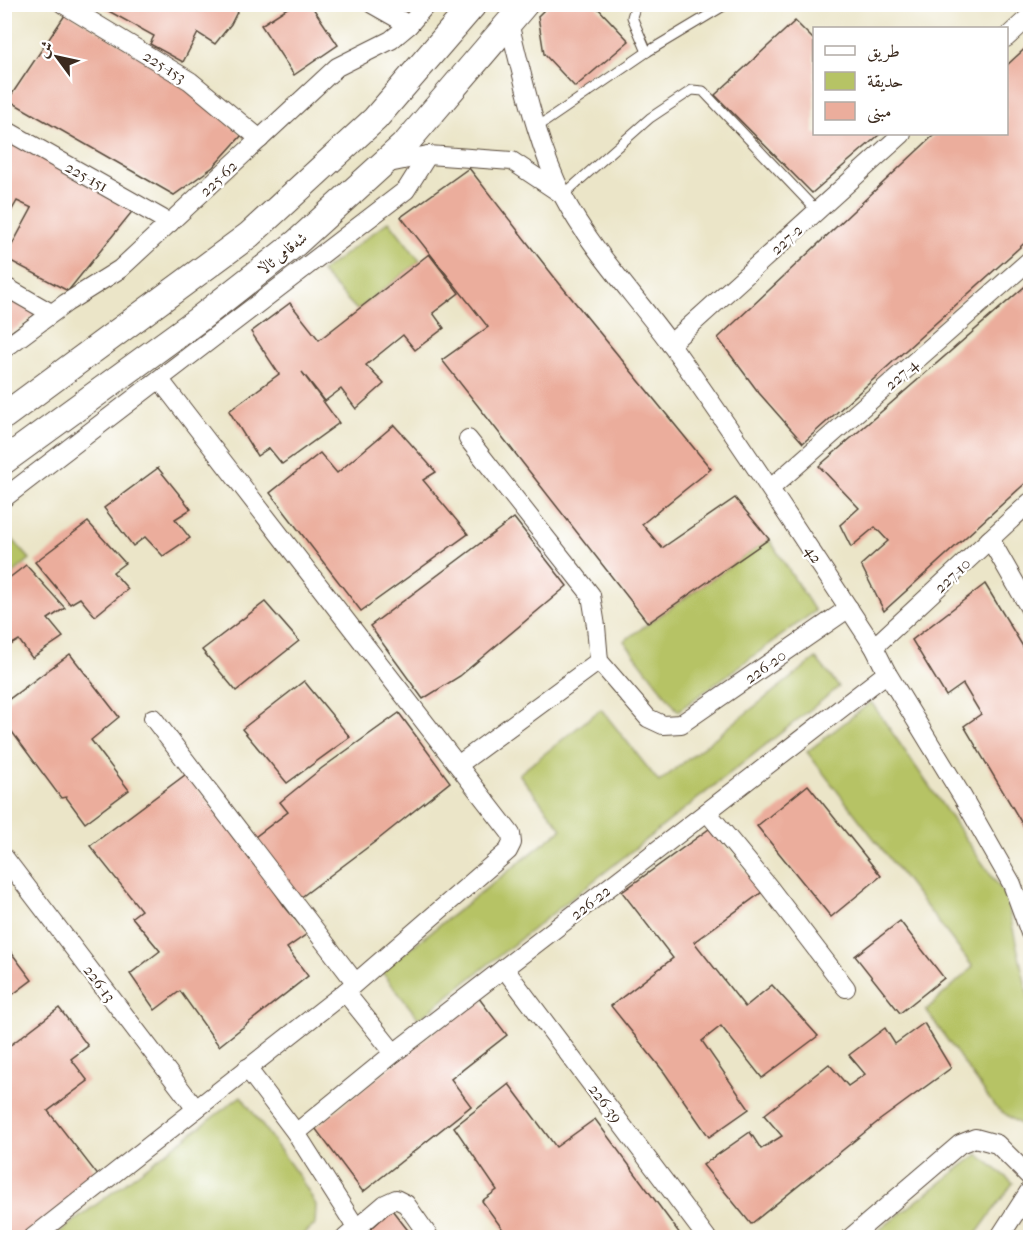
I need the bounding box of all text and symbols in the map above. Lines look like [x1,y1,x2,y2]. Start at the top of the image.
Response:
north arrow [27,27,87,87]
legend [813,27,1008,135]
text: ش [33,37,57,61]
text: طريق [867,41,900,63]
street label: 225-153 [140,46,190,87]
text: حديقة [867,71,903,92]
text: مبنى [867,101,892,124]
street label: 225-62 [196,156,241,200]
street label: 225-151 [62,157,111,196]
street label: 227-2 [766,220,806,259]
street label: شه‌قامی ئاڵا [254,228,311,279]
street label: 227-4 [881,354,922,394]
street label: 42 [801,542,826,567]
street label: 227-10 [930,554,974,597]
street label: 226-20 [741,645,790,687]
street label: 226-22 [566,881,614,924]
street label: 226-13 [80,961,120,1006]
street label: 226-39 [585,1080,626,1127]

